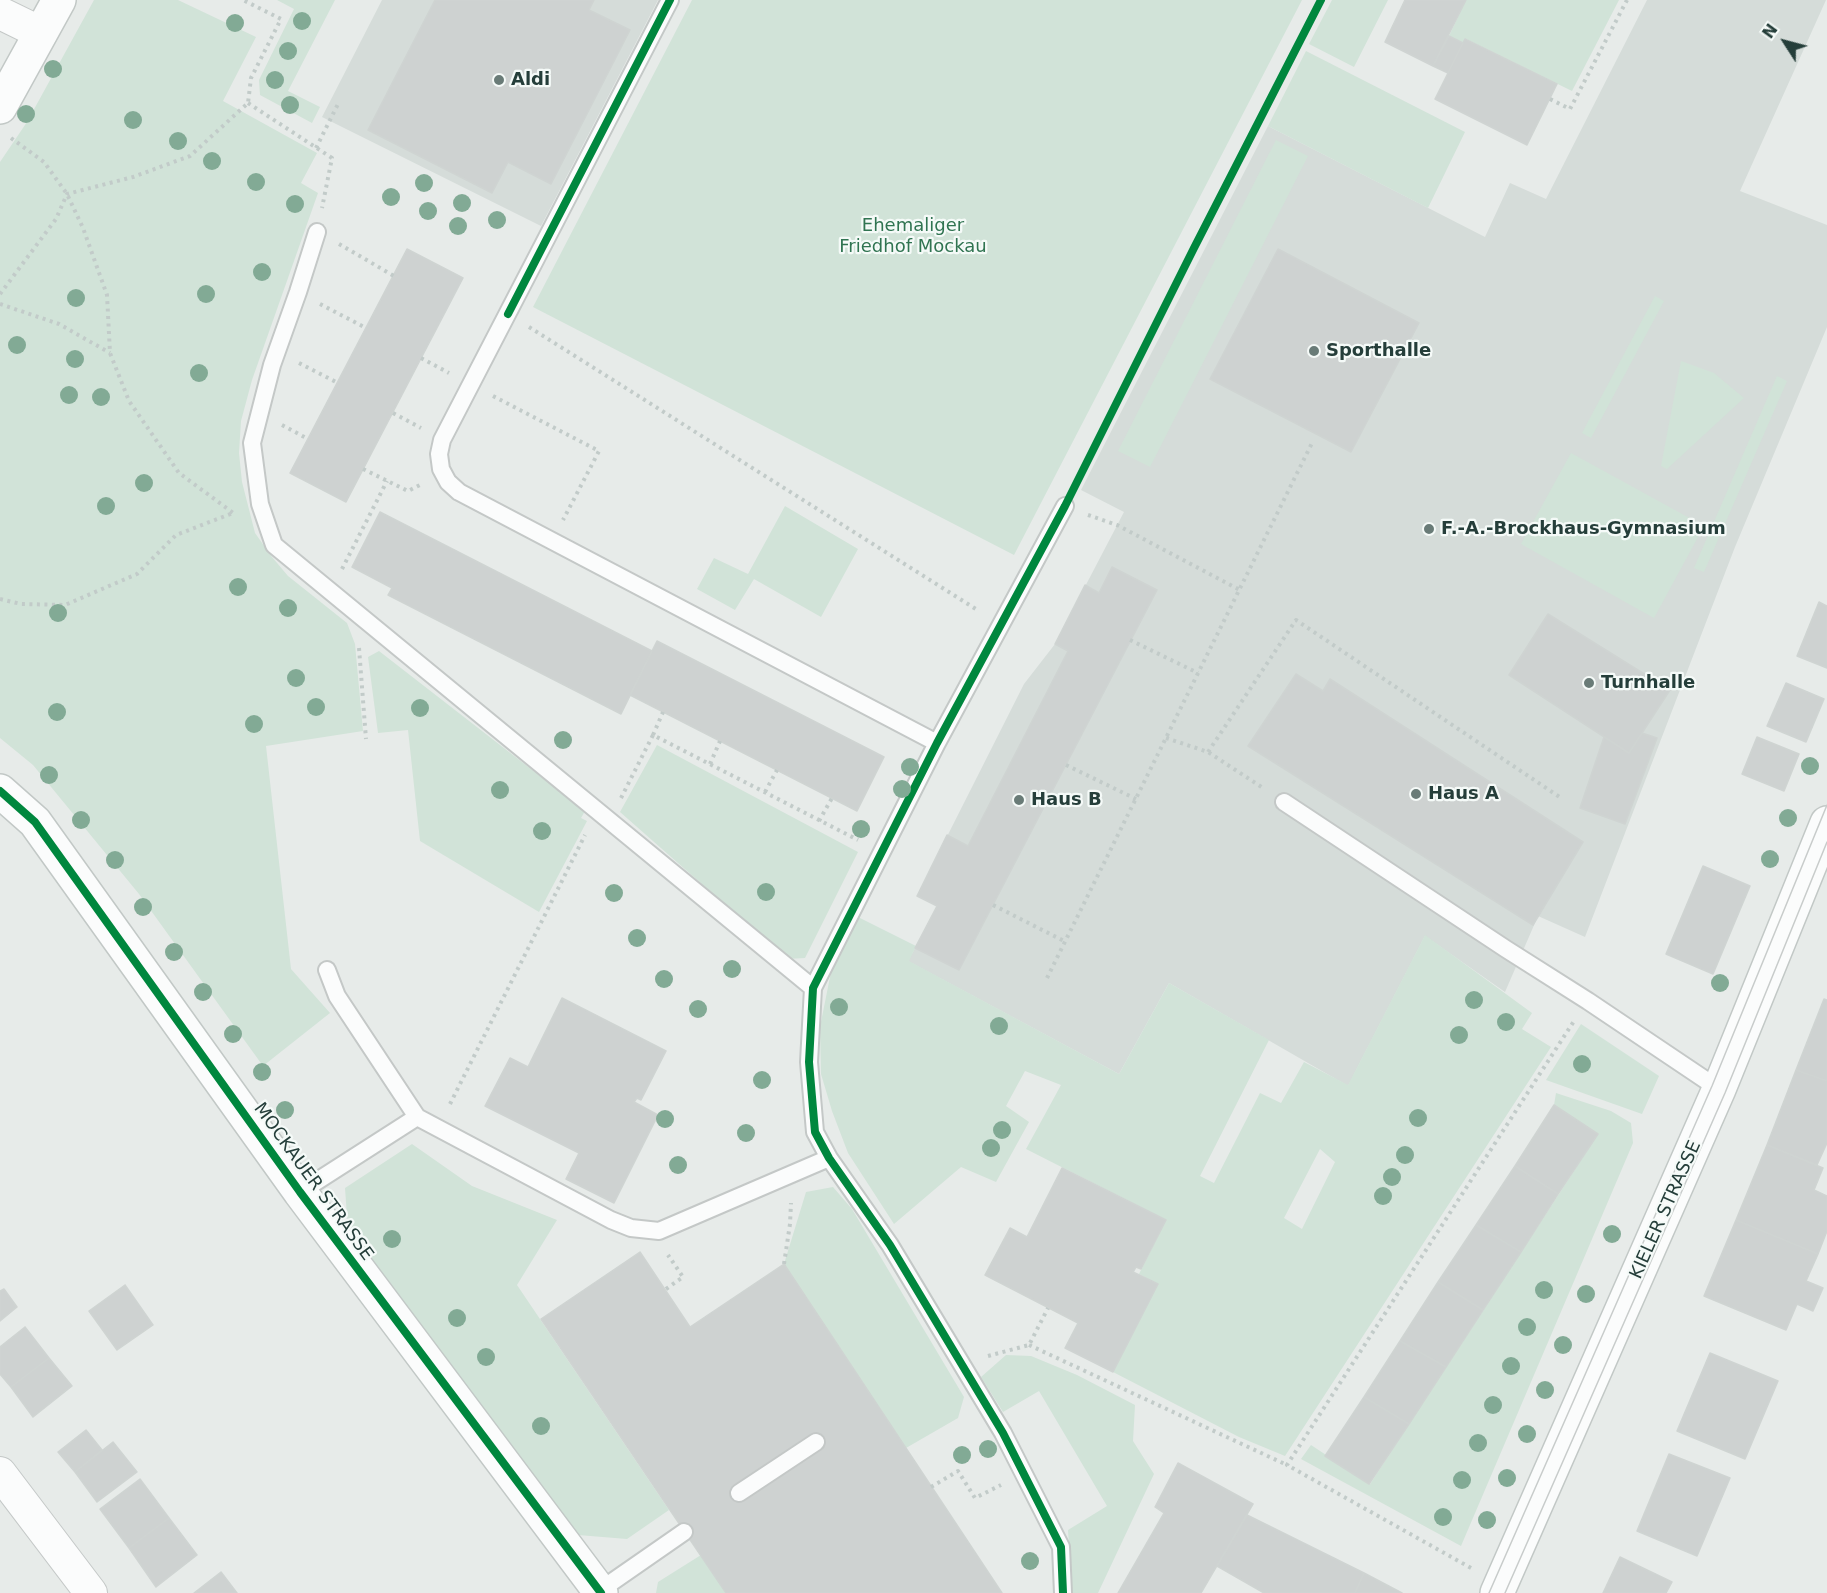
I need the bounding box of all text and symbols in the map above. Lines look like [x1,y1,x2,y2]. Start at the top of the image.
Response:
north arrow [1755,12,1815,72]
text: N [1758,20,1782,42]
place label: Aldi [511,69,550,91]
marker: Aldi [492,73,506,87]
park label: Ehemaliger Friedhof Mockau [839,215,987,258]
place label: Sporthalle [1326,340,1431,362]
marker: Sporthalle [1307,344,1321,358]
place label: F.-A.-Brockhaus-Gymnasium [1441,518,1726,540]
marker: F.-A.-Brockhaus-Gymnasium [1422,522,1436,536]
place label: Turnhalle [1601,672,1695,694]
marker: Turnhalle [1582,676,1596,690]
place label: Haus A [1428,783,1499,805]
marker: Haus A [1409,787,1423,801]
place label: Haus B [1031,789,1102,811]
marker: Haus B [1012,793,1026,807]
street label: MOCKAUER STRASSE [249,1099,377,1265]
street label: KIELER STRASSE [1626,1138,1706,1282]

